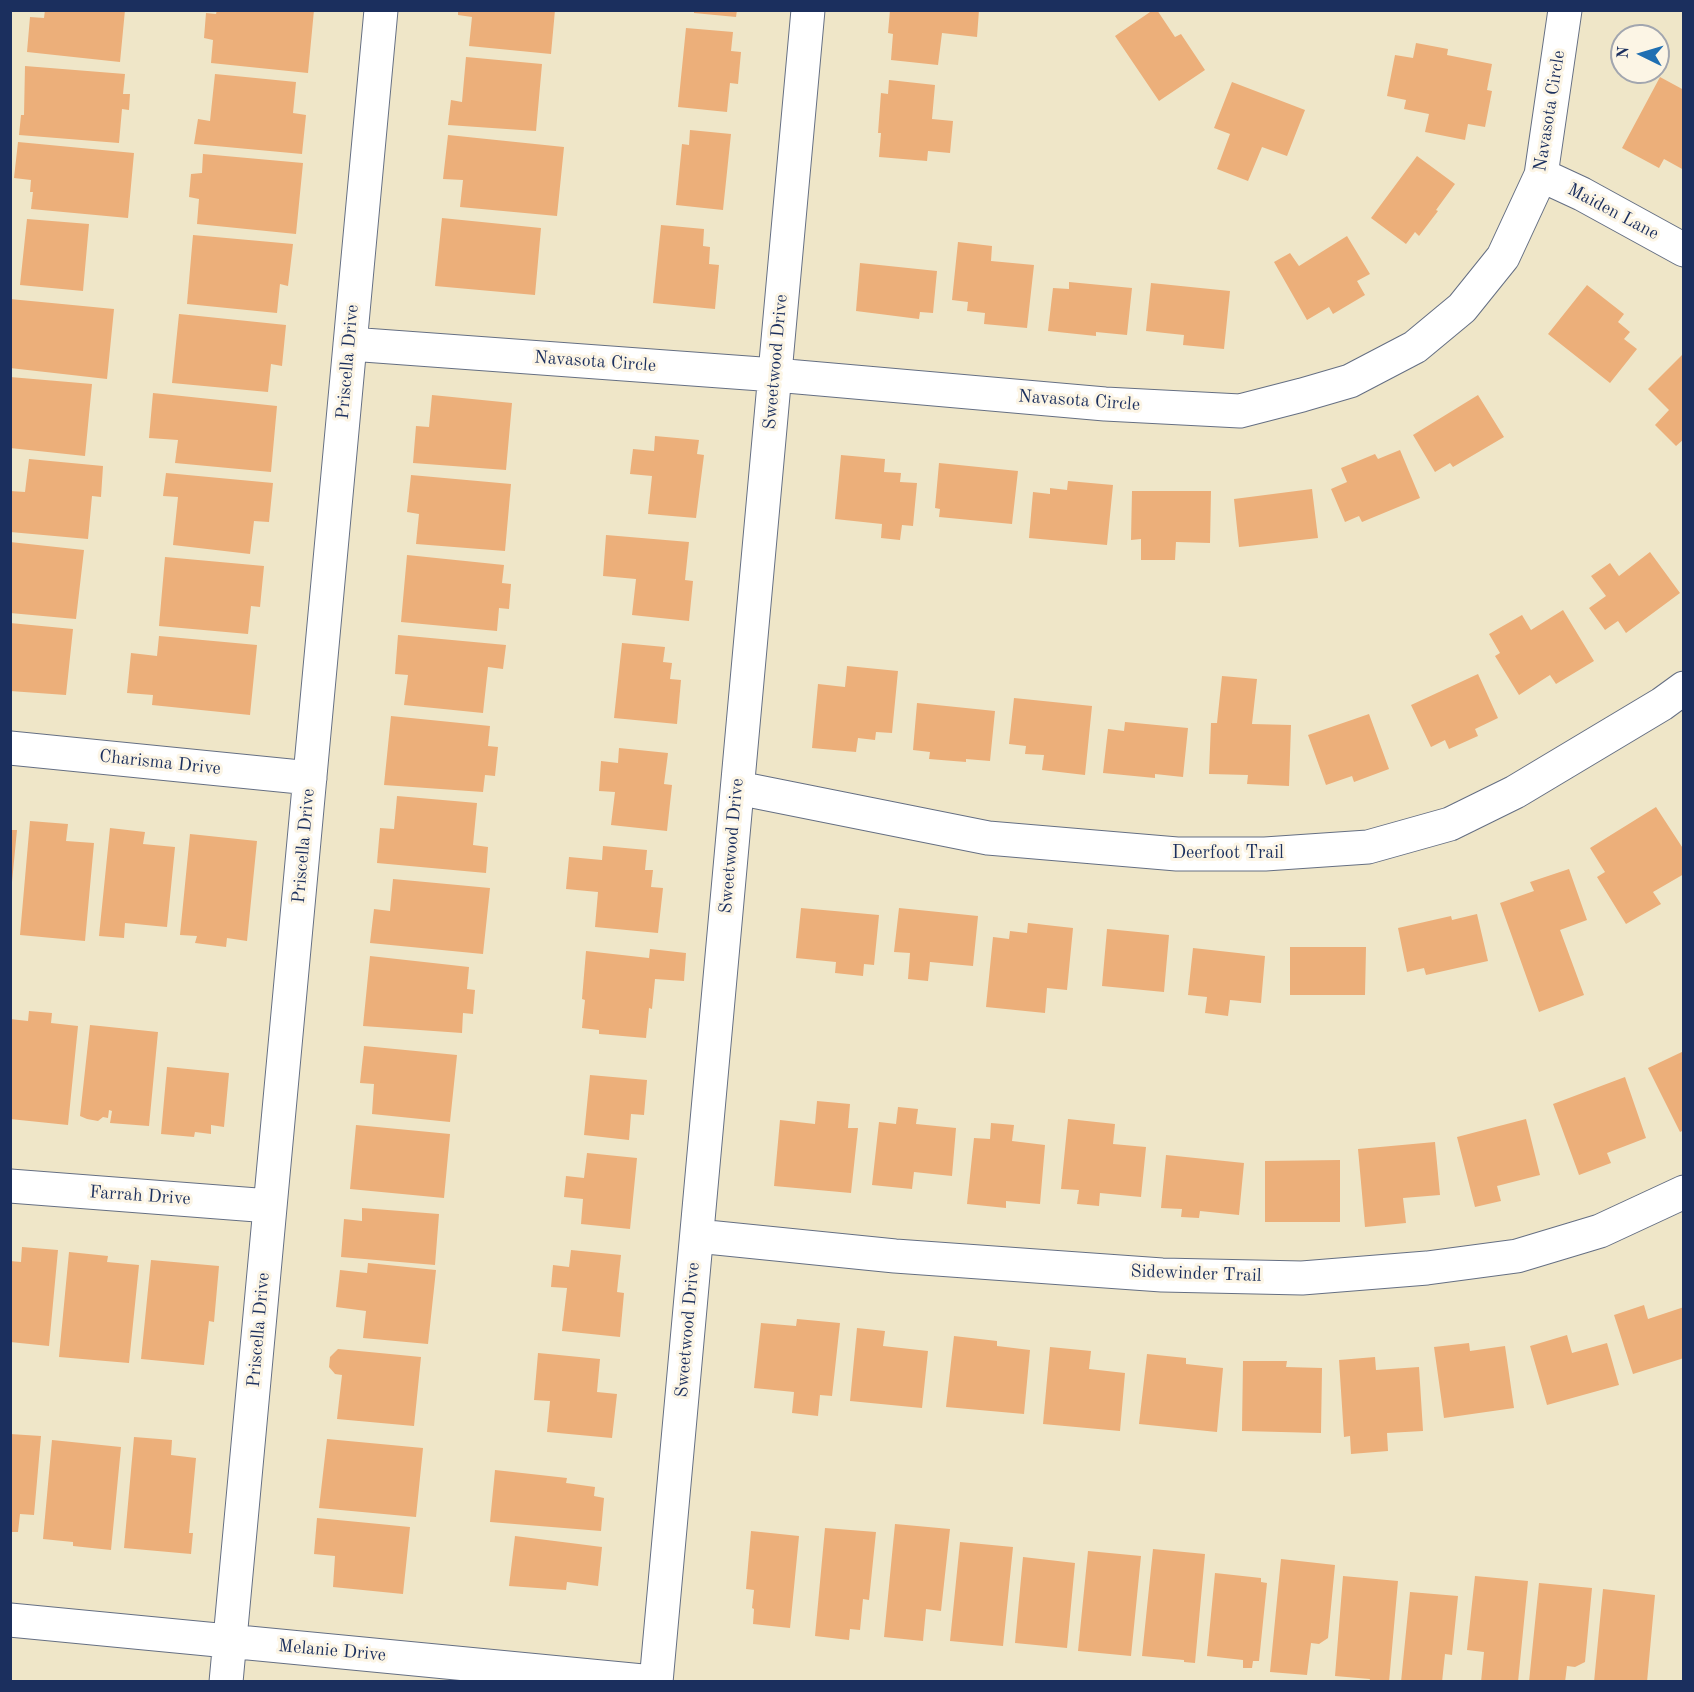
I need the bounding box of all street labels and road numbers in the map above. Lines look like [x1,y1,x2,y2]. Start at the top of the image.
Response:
street label: Navasota Circle [1530,49,1570,173]
street label: Maiden Lane [1564,179,1662,245]
street label: Sweetwood Drive [759,293,793,431]
street label: Priscella Drive [332,304,364,420]
street label: Navasota Circle [533,347,657,377]
street label: Navasota Circle [1017,386,1141,416]
street label: Charisma Drive [98,746,222,780]
street label: Sweetwood Drive [715,777,749,915]
street label: Priscella Drive [288,788,320,904]
street label: Deerfoot Trail [1172,842,1284,864]
street label: Farrah Drive [89,1182,191,1210]
street label: Sweetwood Drive [671,1261,705,1399]
street label: Sidewinder Trail [1130,1261,1262,1287]
street label: Priscella Drive [243,1272,275,1388]
street label: Melanie Drive [277,1636,387,1666]

